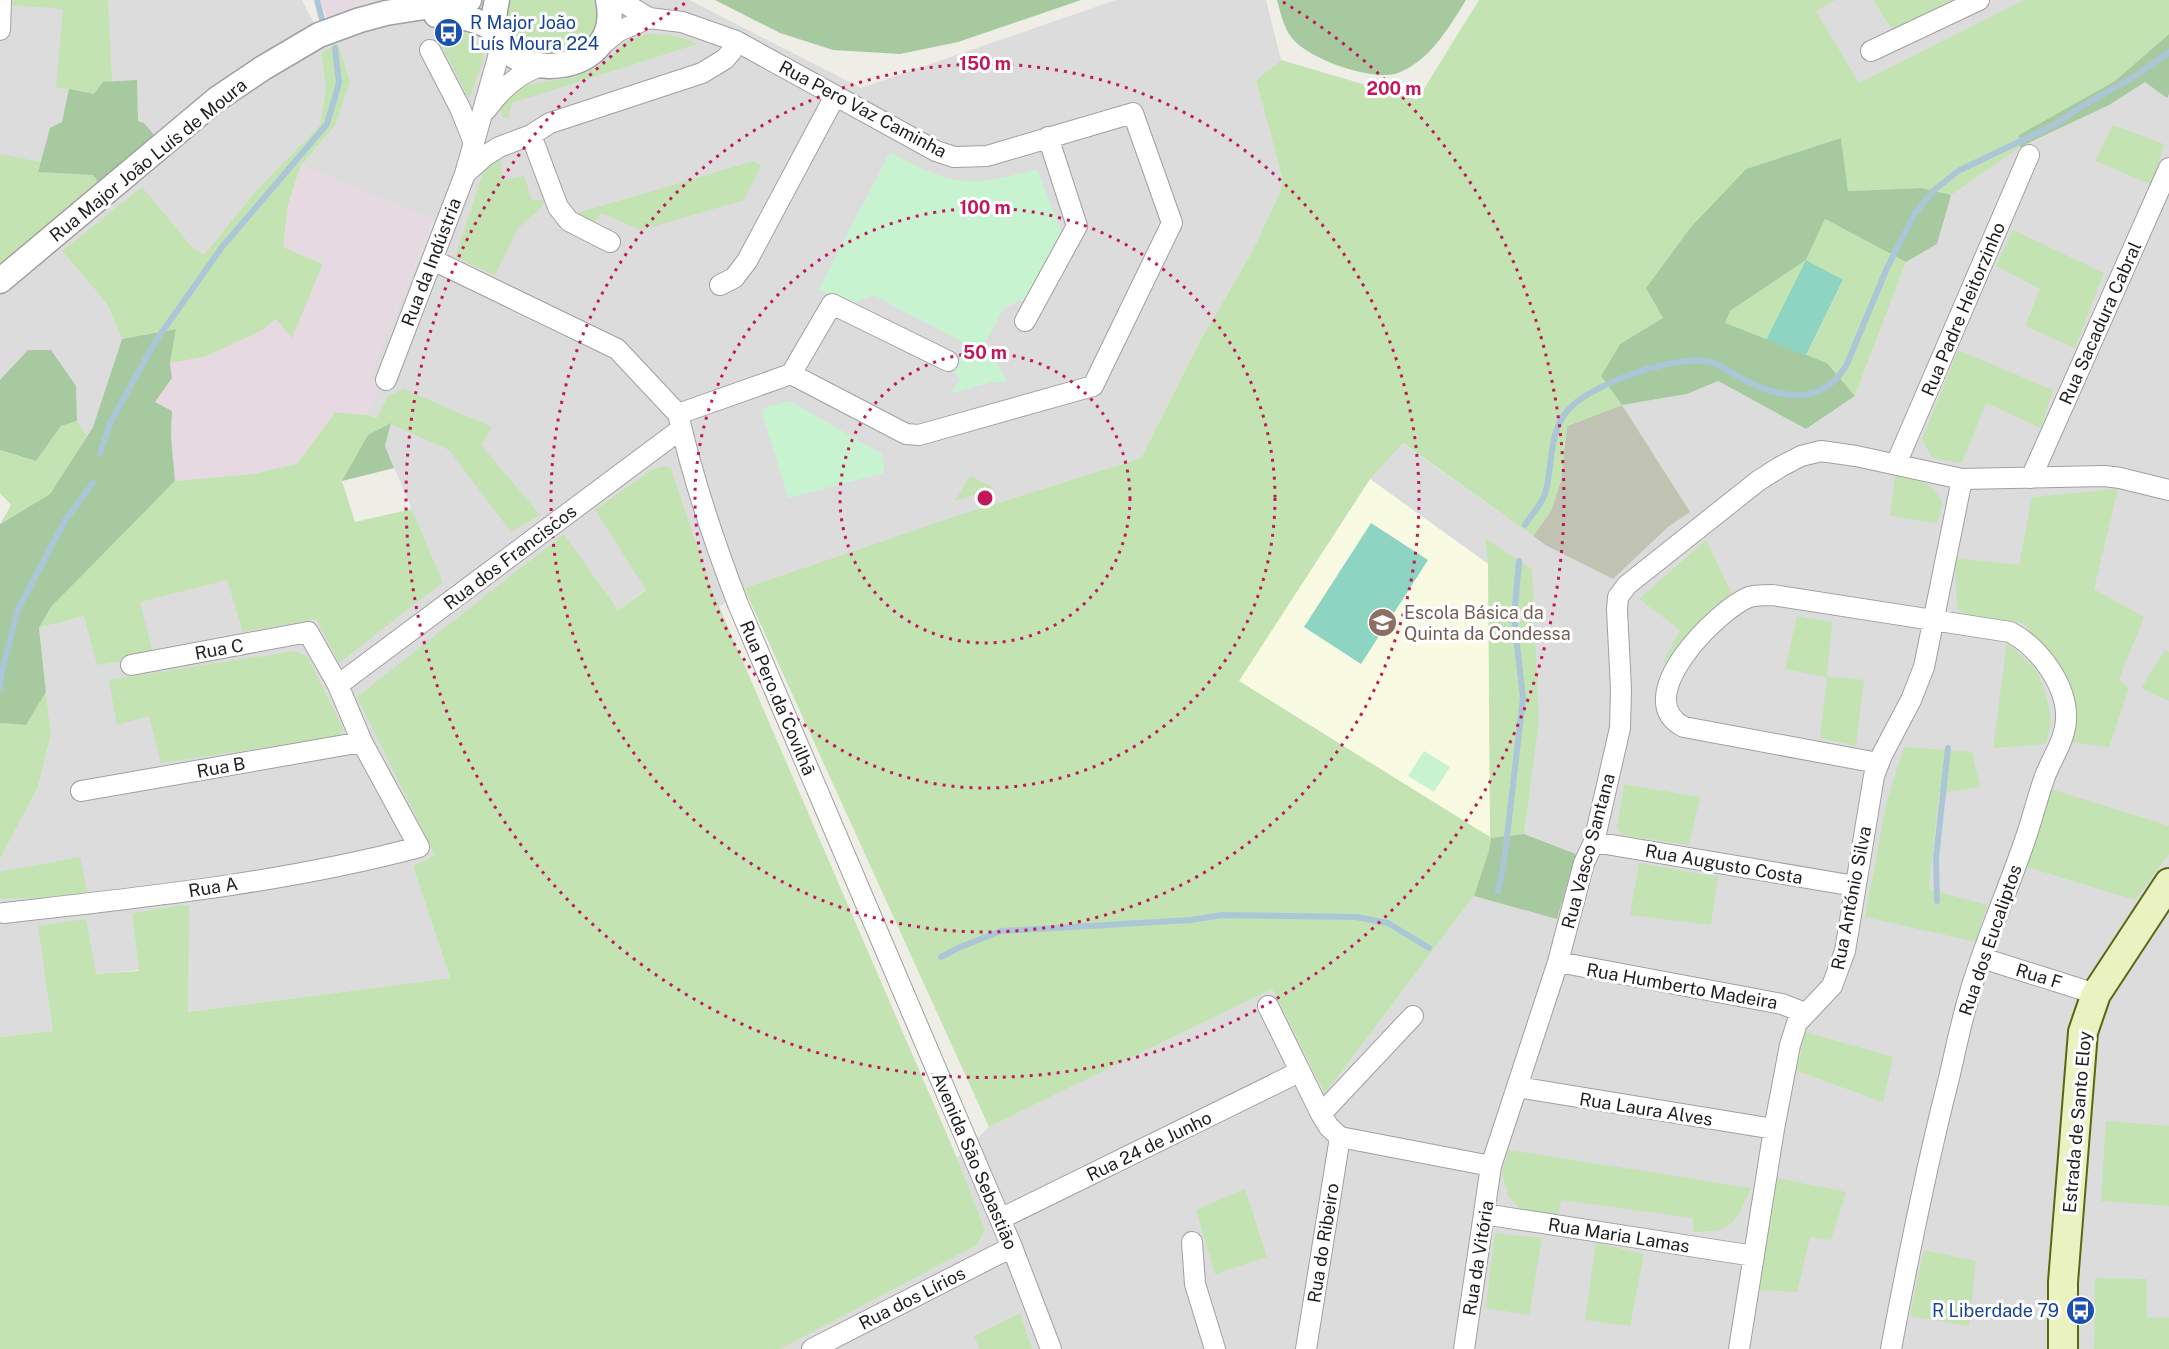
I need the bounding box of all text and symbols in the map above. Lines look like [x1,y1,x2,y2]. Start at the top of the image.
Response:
place label: R Major João Luís Moura 224 [470,12,599,54]
bus stop icon: R Major João Luís Moura 224 [433,16,465,48]
text: 150 m [959,53,1011,74]
street label: Rua Pero Vaz Caminha [776,56,950,162]
street label: Rua Major João Luís de Moura [45,74,251,246]
text: 200 m [1367,78,1421,99]
street label: Rua da Indústria [397,195,465,329]
text: 100 m [959,197,1011,218]
street label: Rua Padre Heitorzinho [1917,219,2009,399]
street label: Rua Sacadura Cabral [2055,238,2145,408]
text: 50 m [963,342,1007,363]
centre of rings [975,488,995,508]
street label: Rua dos Franciscos [439,500,581,614]
place label: Escola Básica da Quinta da Condessa [1404,602,1571,644]
school or university icon: Escola Básica da Quinta da Condessa [1367,606,1399,638]
street label: Rua Pero da Covilhã [736,617,820,779]
street label: Rua C [193,634,245,664]
street label: Rua B [195,752,247,782]
street label: Rua Vasco Santana [1557,771,1619,931]
street label: Rua António Silva [1827,824,1875,972]
street label: Rua Augusto Costa [1644,840,1804,888]
street label: Rua dos Eucaliptos [1954,862,2026,1018]
street label: Rua A [187,873,239,901]
street label: Rua Humberto Madeira [1585,959,1779,1013]
street label: Rua F [2013,959,2065,993]
street label: Estrada de Santo Eloy [2059,1030,2095,1214]
street label: Avenida São Sebastião [928,1069,1022,1253]
street label: Rua Laura Alves [1578,1088,1714,1130]
street label: Rua 24 de Junho [1083,1107,1215,1185]
street label: Rua do Ribeiro [1303,1182,1343,1304]
street label: Rua da Vitória [1459,1199,1497,1317]
street label: Rua Maria Lamas [1547,1213,1691,1257]
street label: Rua dos Lírios [855,1262,969,1334]
bus stop icon: R Liberdade 79 [2064,1294,2096,1326]
place label: R Liberdade 79 [1932,1300,2059,1321]

